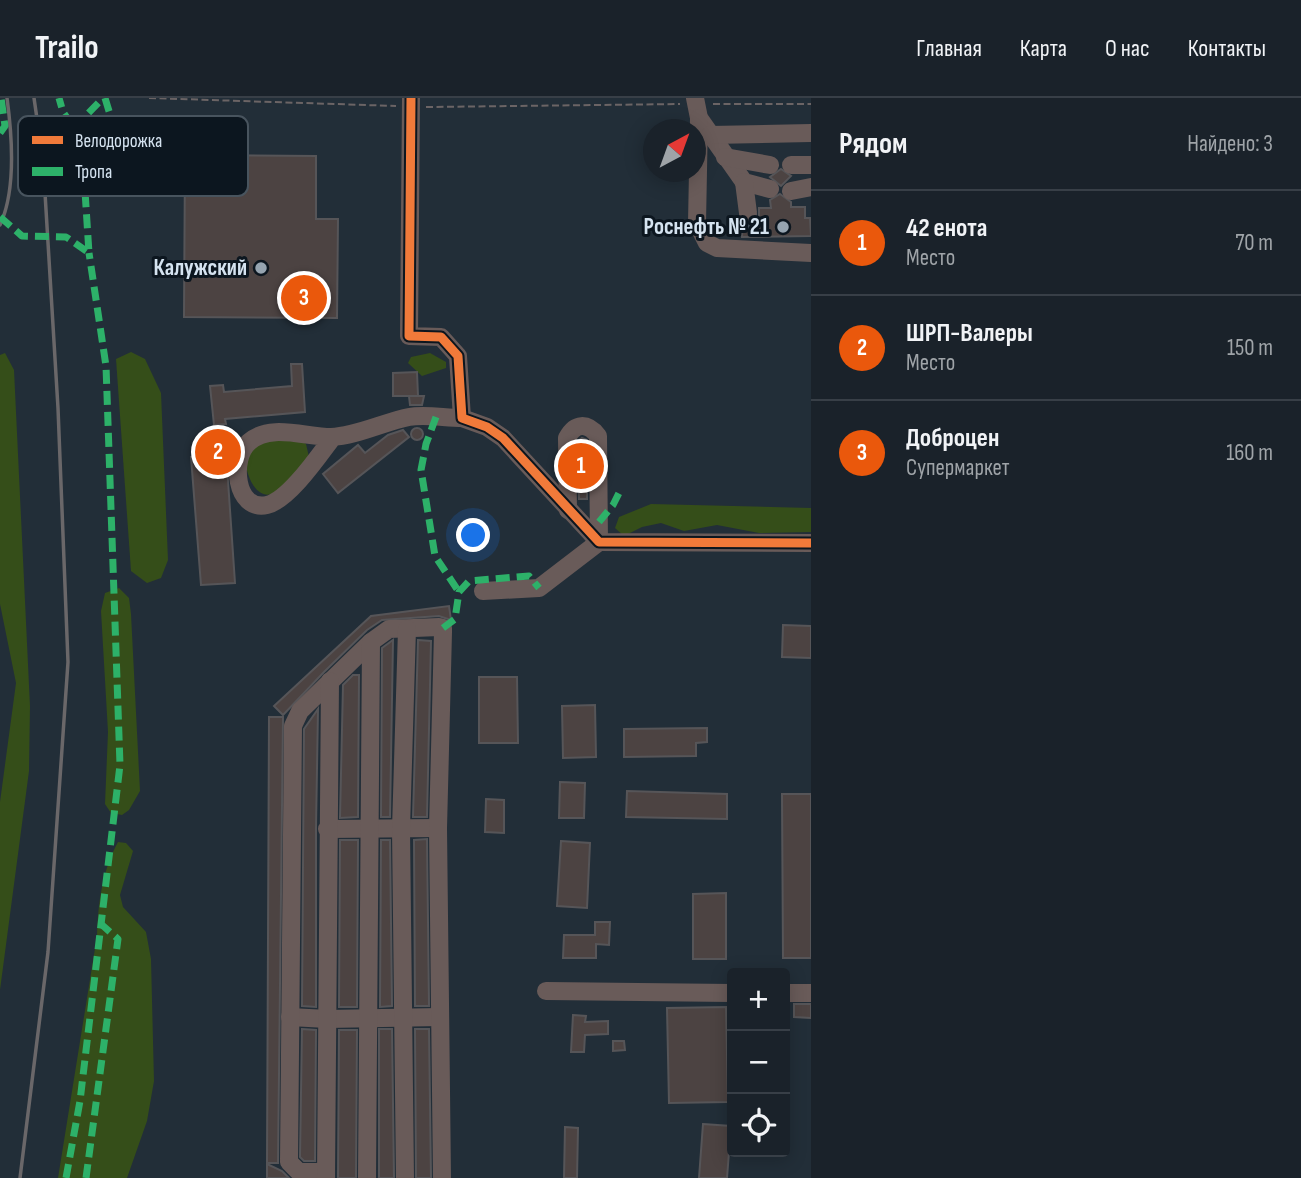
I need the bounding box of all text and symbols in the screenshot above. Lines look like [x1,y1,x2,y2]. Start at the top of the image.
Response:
text: Trailo [35,28,99,68]
text: Главная [916,34,982,63]
text: Карта [1020,34,1067,63]
text: О нас [1105,34,1150,63]
text: Контакты [1188,34,1266,63]
legend [18,116,248,196]
north arrow [643,119,706,182]
text: Рядом [839,126,907,162]
text: Велодорожка [75,130,162,153]
text: Найдено: 3 [1187,130,1273,158]
text: Тропа [75,161,112,184]
place label: Роснефть № 21 [644,213,769,241]
text: 42 енота [906,213,988,244]
marker: Роснефть № 21 [775,219,791,235]
text: 1 [857,229,867,257]
text: 70 m [1235,229,1273,257]
text: Место [906,244,955,272]
place label: Калужский [154,254,247,282]
marker: Калужский [253,260,269,276]
pin: 3 [281,272,327,324]
text: ШРП-Валеры [906,318,1033,349]
text: 2 [857,334,867,362]
text: 150 m [1227,334,1273,362]
text: Место [906,349,955,377]
text: Доброцен [906,423,999,454]
pin: 2 [195,426,241,478]
text: 3 [857,439,867,467]
text: 160 m [1226,439,1273,467]
pin: 1 [558,440,604,492]
text: Супермаркет [906,454,1009,482]
your location [456,518,490,552]
map controls [727,968,790,1157]
button: + [727,968,790,1031]
button: − [727,1031,790,1094]
button: locate [727,1094,790,1157]

